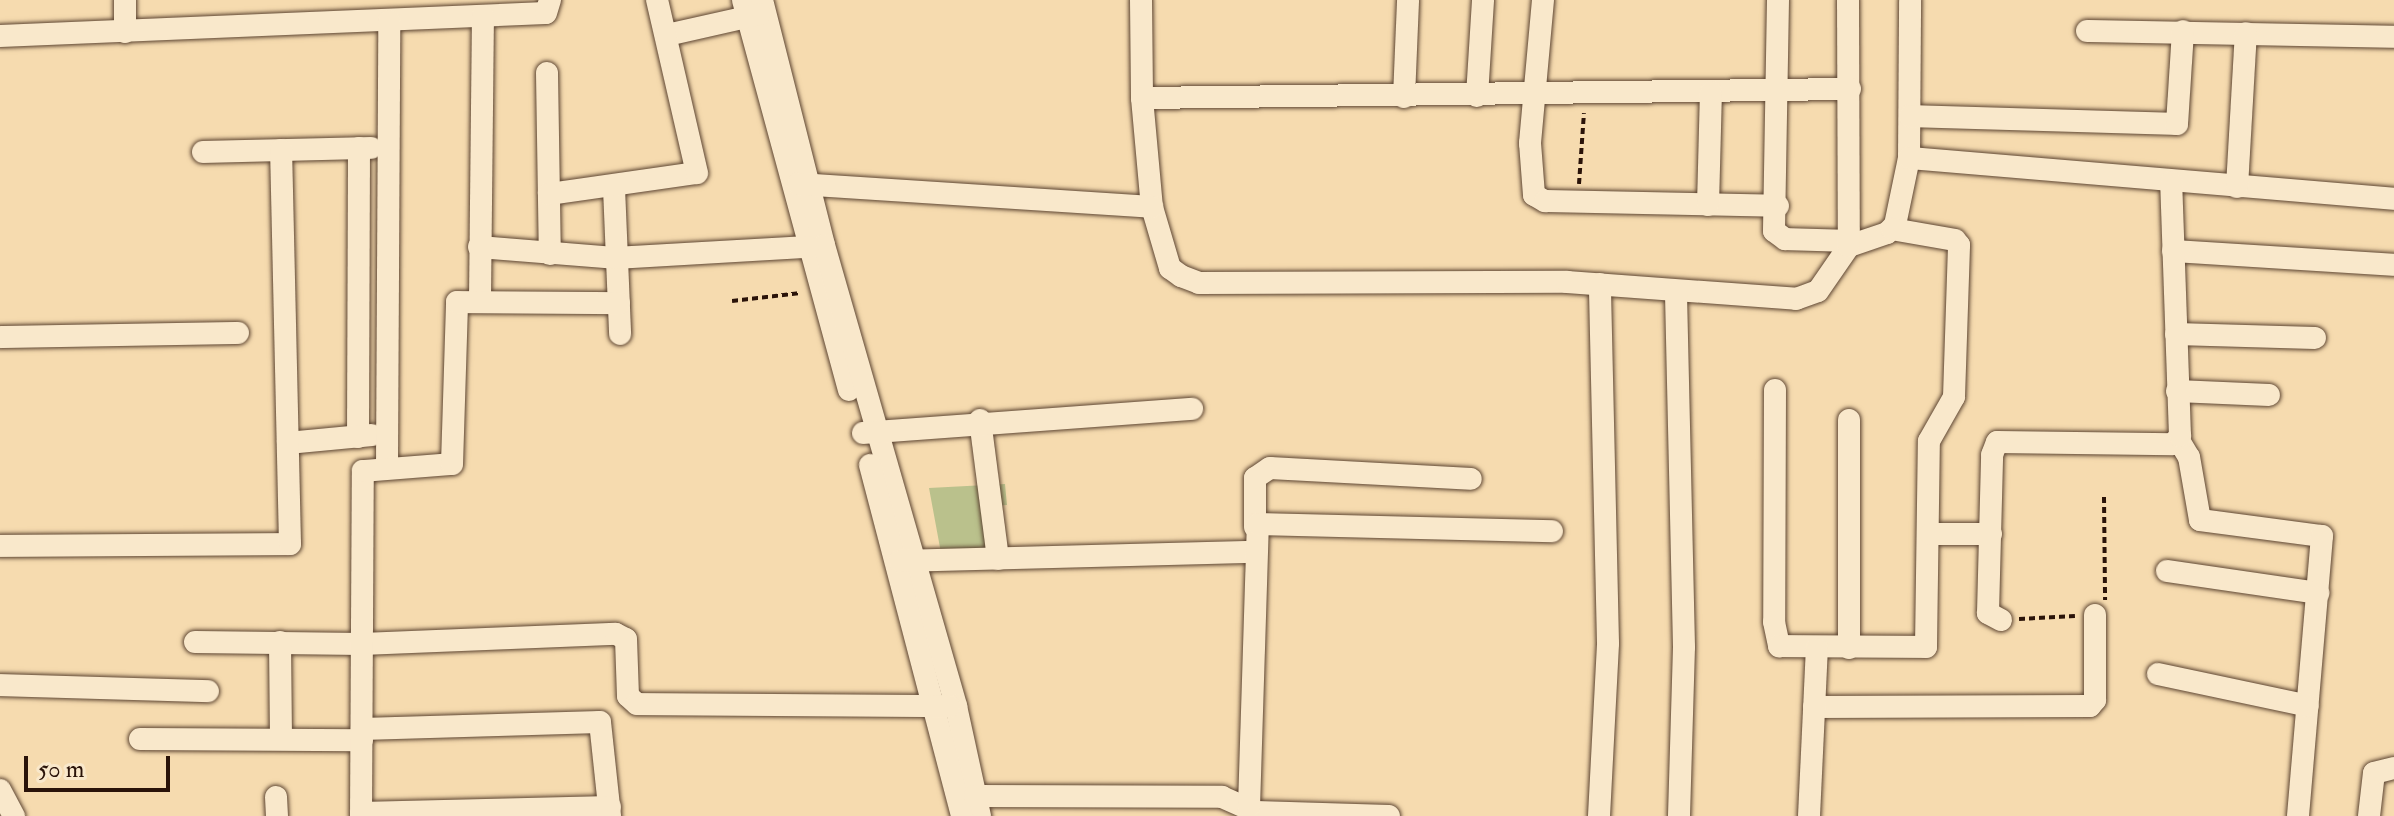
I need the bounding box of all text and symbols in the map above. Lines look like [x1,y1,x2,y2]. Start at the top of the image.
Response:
scale bar [28,740,174,790]
text: 50 m [38,754,84,785]

